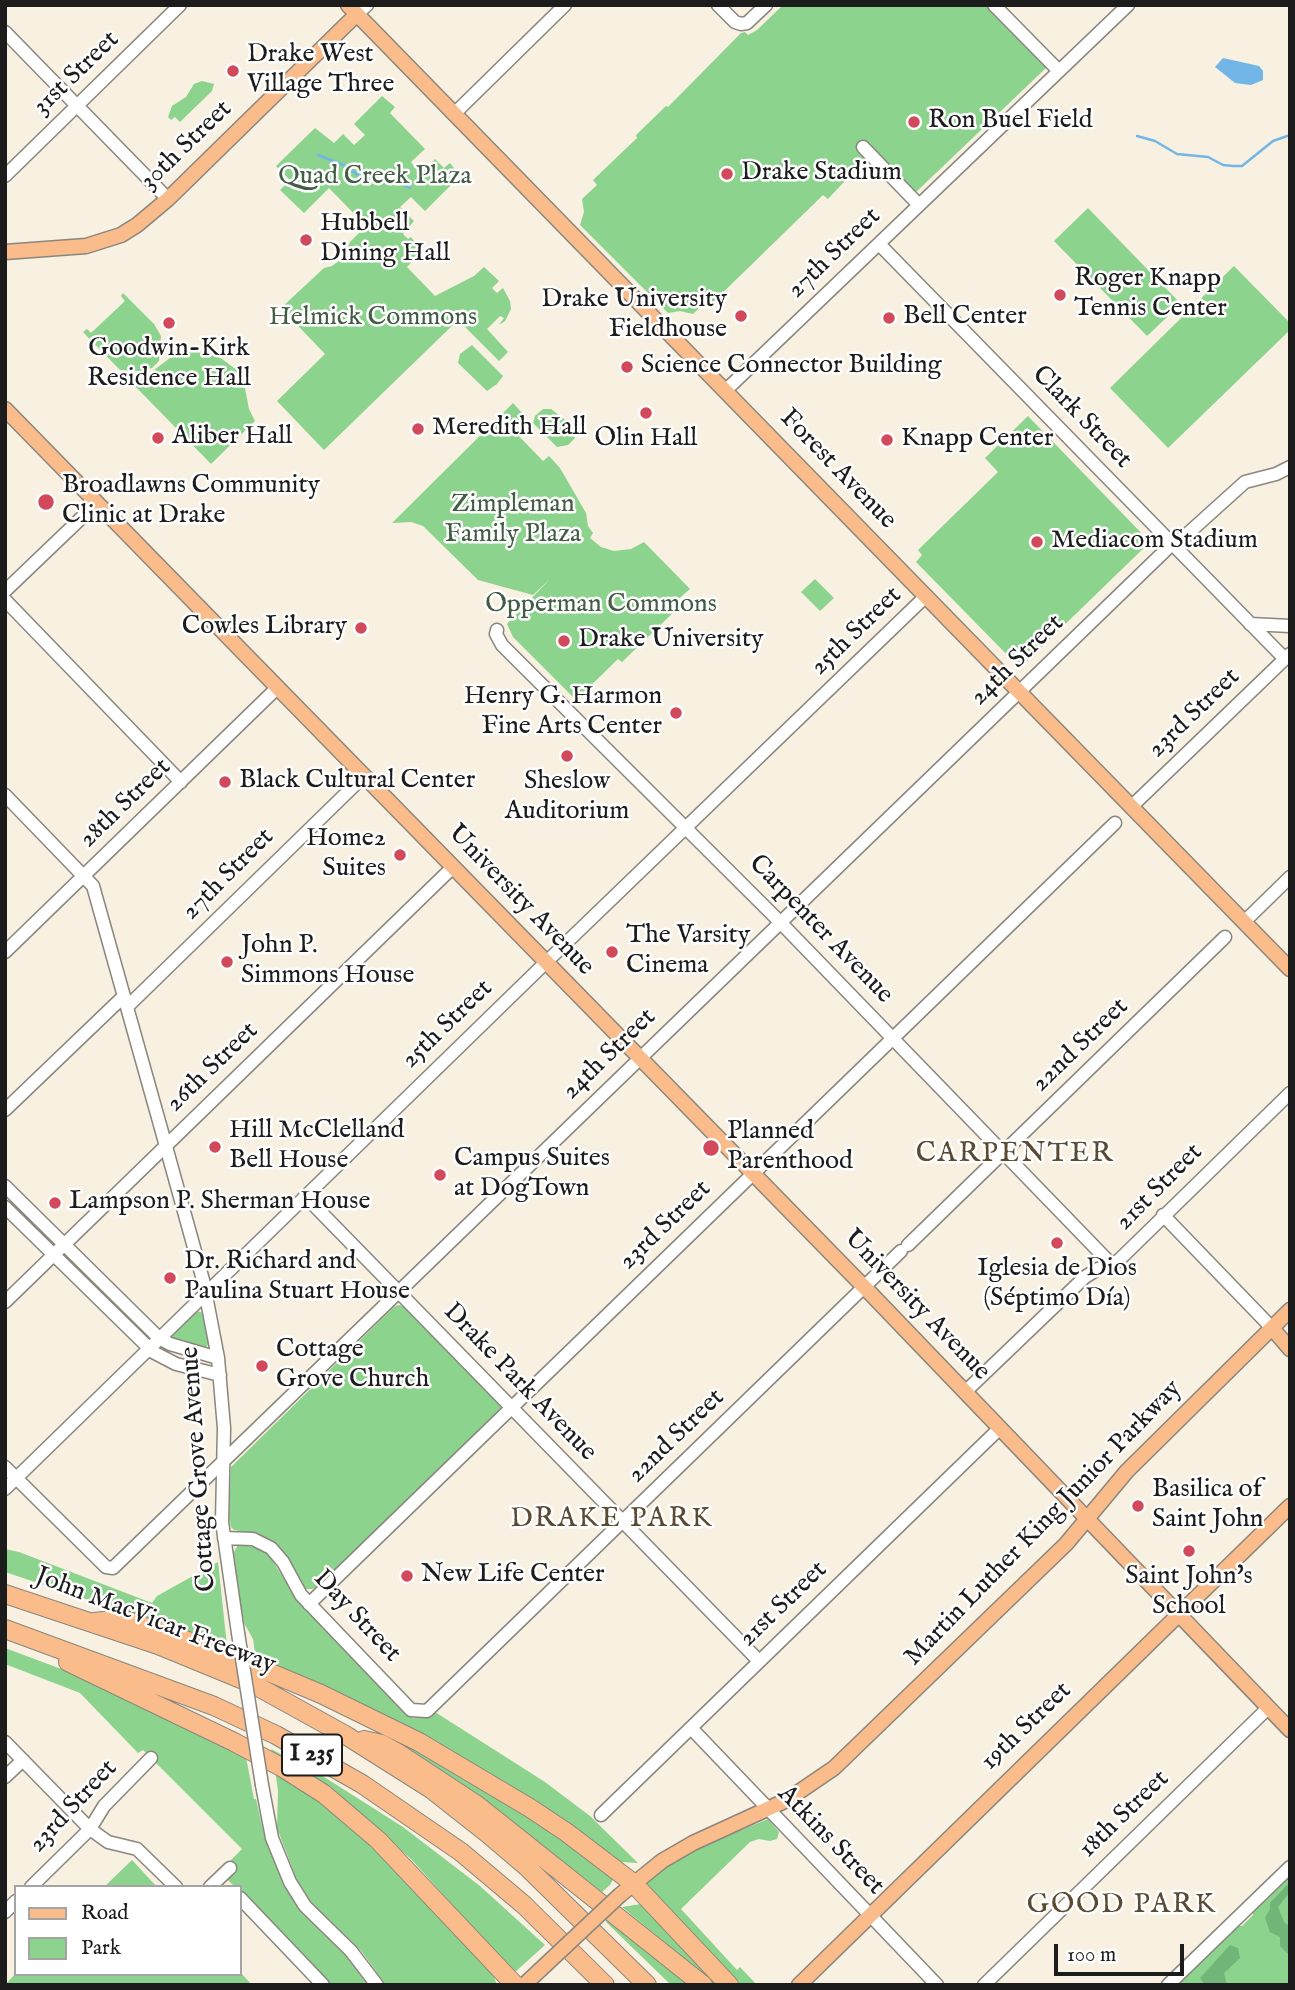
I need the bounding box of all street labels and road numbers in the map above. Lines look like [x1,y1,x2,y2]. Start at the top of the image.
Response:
street label: 31st Street [27,25,127,123]
street label: 30th Street [135,95,239,197]
street label: 27th Street [782,202,888,306]
street label: Clark Street [1024,360,1138,476]
street label: Forest Avenue [772,403,902,537]
street label: 25th Street [805,581,909,683]
street label: 24th Street [965,609,1071,713]
street label: 23rd Street [1143,663,1247,765]
street label: 28th Street [74,753,178,855]
street label: University Avenue [440,819,600,983]
street label: 27th Street [177,823,281,927]
street label: Carpenter Avenue [741,849,899,1011]
street label: 25th Street [396,974,500,1076]
street label: 22nd Street [1026,992,1136,1100]
street label: 24th Street [557,1003,663,1107]
street label: 26th Street [160,1016,266,1120]
street label: 21st Street [1110,1138,1210,1238]
street label: 23rd Street [614,1175,718,1277]
street label: University Avenue [836,1224,996,1388]
street label: Drake Park Avenue [436,1298,602,1468]
street label: Cottage Grove Avenue [176,1345,224,1593]
street label: Martin Luther King Junior Parkway [899,1375,1189,1673]
street label: 22nd Street [622,1383,732,1491]
street label: 21st Street [734,1555,834,1655]
street label: John MacVicar Freeway [30,1562,280,1682]
street label: Day Street [305,1564,407,1670]
street label: 19th Street [975,1676,1079,1778]
road number: I 235 [282,1735,342,1776]
street label: 23rd Street [23,1754,125,1860]
street label: 18th Street [1074,1765,1176,1865]
street label: Atkins Street [770,1780,890,1902]

